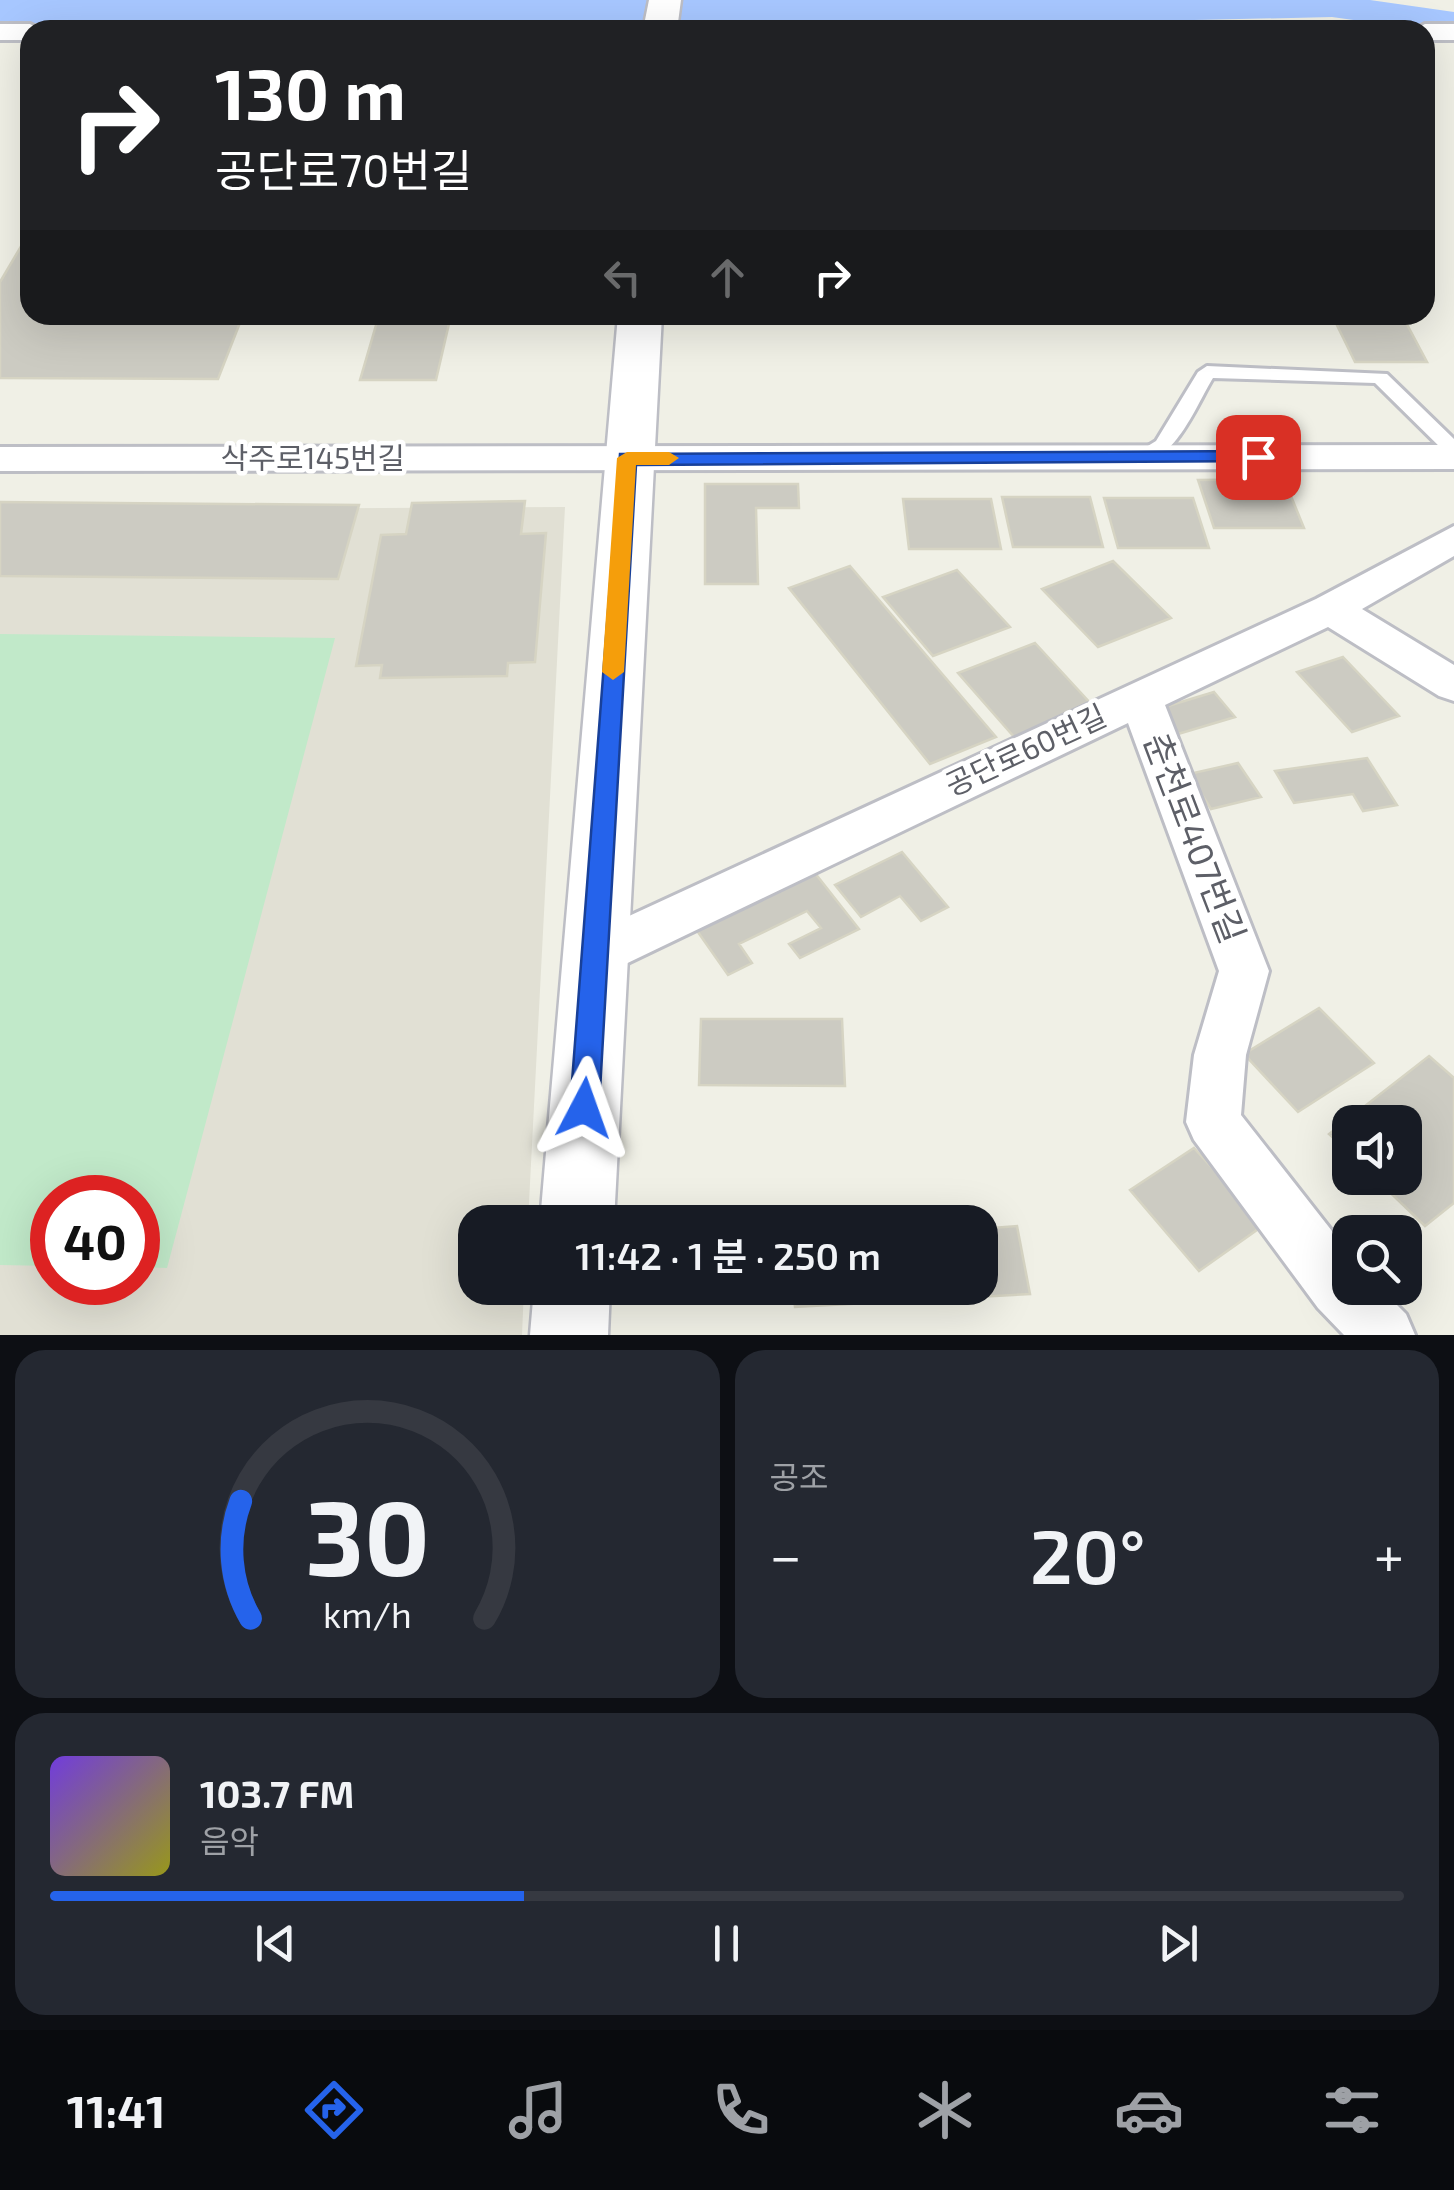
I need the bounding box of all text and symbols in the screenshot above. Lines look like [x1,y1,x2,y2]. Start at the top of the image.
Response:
text: 130 m [215,50,406,134]
icon: right [50,60,180,190]
text: 공단로70번길 [215,142,472,196]
icon: left [595,250,650,305]
icon: ahead [700,250,755,305]
icon: right [805,250,860,305]
pin [1216,415,1301,500]
icon: arrive [1231,430,1286,485]
street label: 삭주로145번길 [221,439,405,475]
street label: 공단로60번길 [939,696,1111,802]
street label: 춘천로407번길 [1137,726,1255,948]
position arrow [532,1056,636,1160]
map controls [1332,1105,1422,1305]
button: sound [1332,1105,1422,1195]
speed limit sign: 40 [30,1175,160,1305]
button: search [1332,1215,1422,1305]
text: 11:42 · 1 분 · 250 m [575,1232,881,1278]
text: 공조 [770,1457,828,1495]
text: 30 [305,1472,430,1597]
text: 20° [1030,1509,1146,1599]
text: − [770,1521,802,1587]
text: + [1374,1521,1404,1587]
text: km/h [323,1592,412,1635]
text: 103.7 FM [200,1770,354,1816]
text: 음악 [200,1821,259,1859]
icon: previous [248,1916,303,1971]
icon: pause [699,1916,754,1971]
icon: next [1151,1916,1206,1971]
icon: directions [299,2075,369,2145]
icon: music [503,2075,573,2145]
icon: phone [706,2075,776,2145]
icon: climate [910,2075,980,2145]
icon: car [1114,2075,1184,2145]
icon: filters [1317,2075,1387,2145]
text: 11:41 [67,2083,165,2137]

